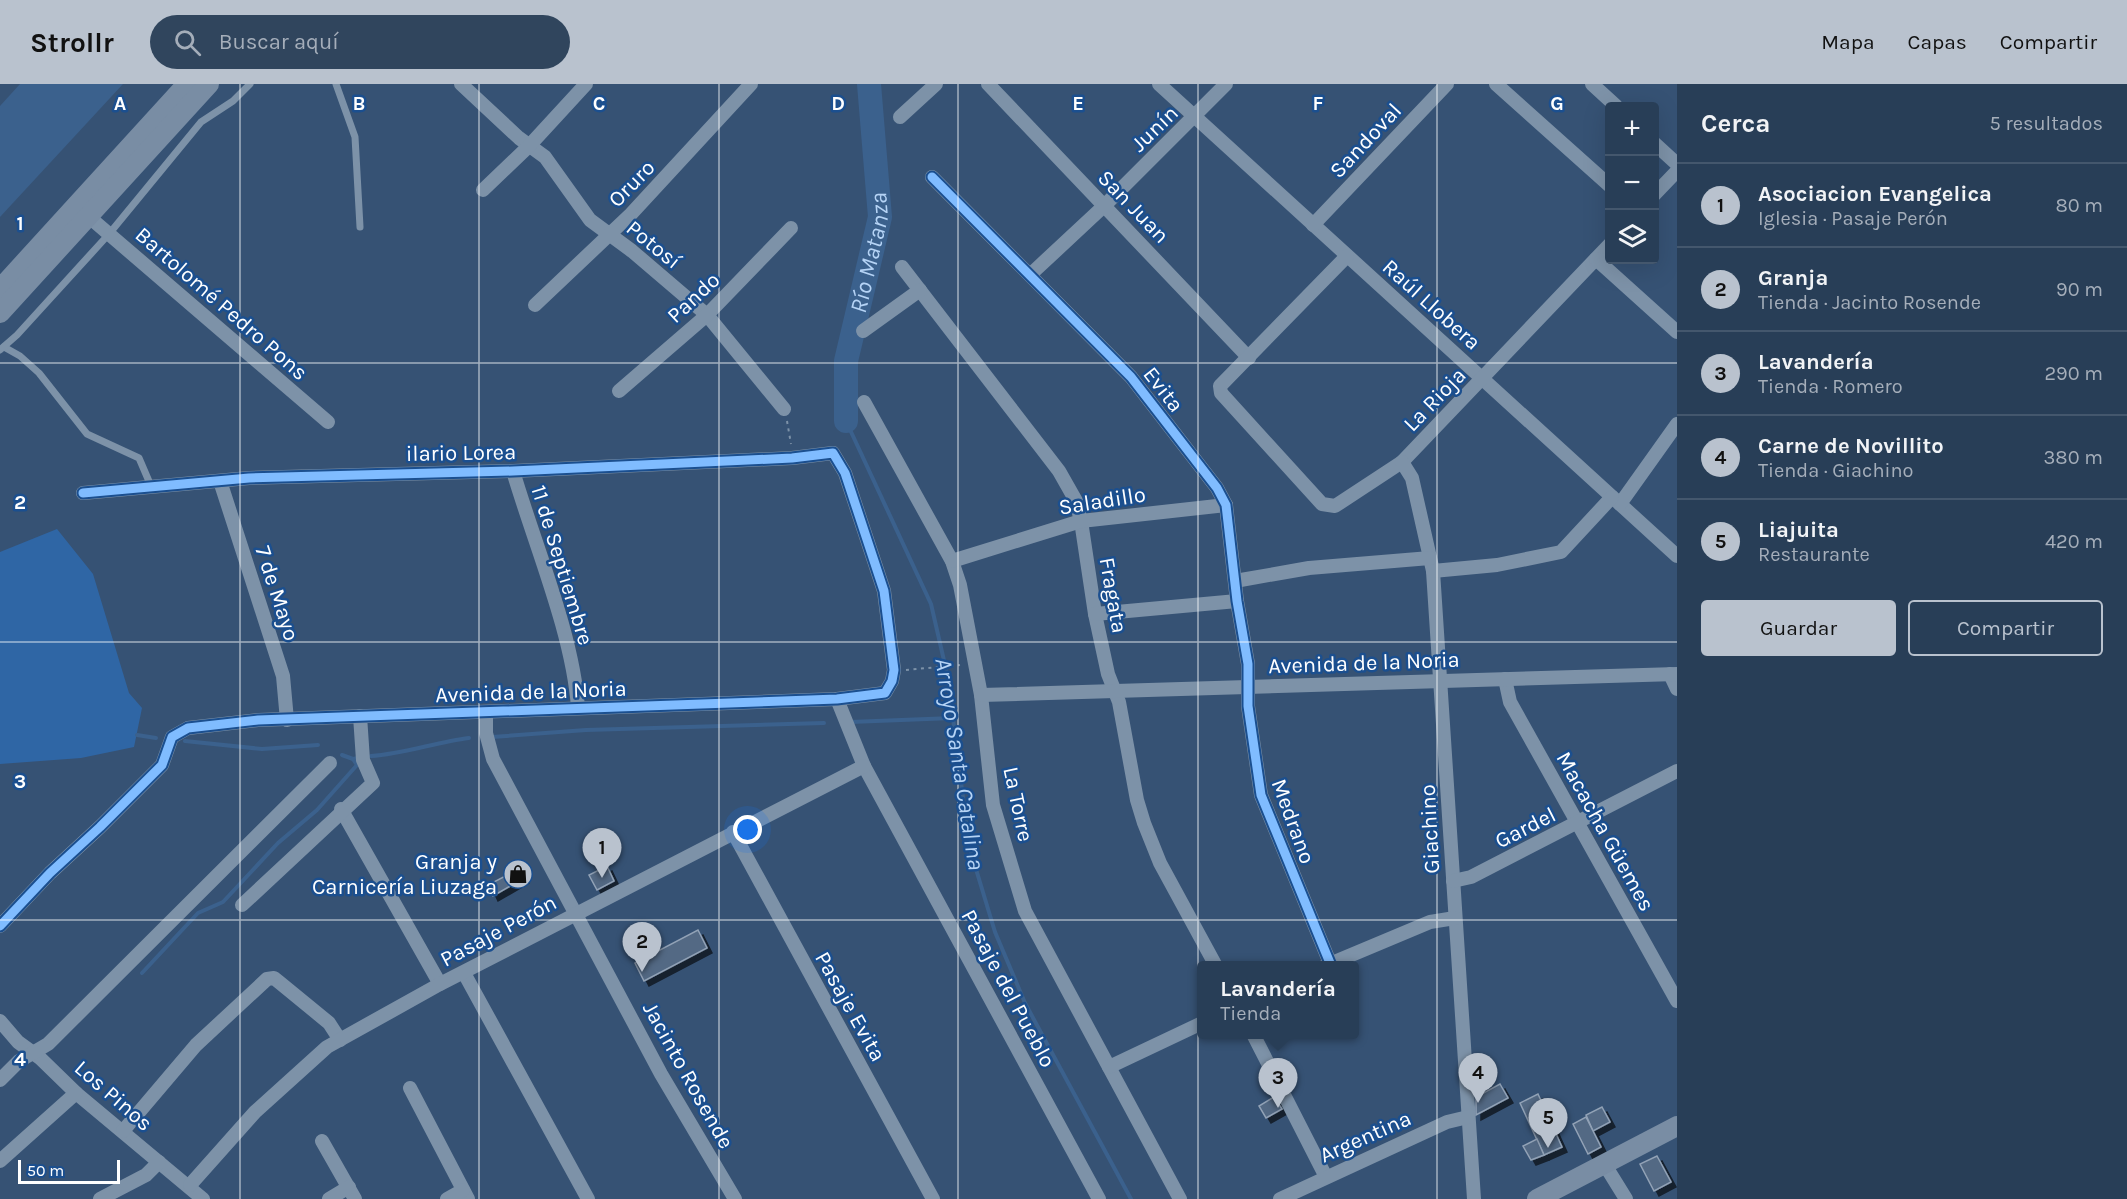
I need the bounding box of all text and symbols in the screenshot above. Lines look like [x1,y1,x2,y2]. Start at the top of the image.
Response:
search box [150,15,570,69]
text: Strollr [30,26,114,59]
icon: search [171,26,204,59]
text: Buscar aquí [219,29,339,55]
text: Mapa [1821,30,1875,54]
text: Capas [1908,30,1967,54]
text: Compartir [2000,30,2097,54]
text: A [114,92,127,115]
text: B [353,92,365,115]
text: C [593,92,605,115]
text: D [831,92,845,115]
text: E [1072,92,1084,115]
text: F [1313,92,1324,115]
text: G [1550,92,1564,115]
street label: Sandoval [1324,98,1407,184]
street label: Junín [1126,100,1184,157]
map controls [1605,102,1659,264]
button: + [1605,102,1659,156]
text: Cerca [1701,108,1770,139]
text: 5 resultados [1989,112,2103,135]
street label: Oruro [603,155,660,213]
button: − [1605,156,1659,210]
street label: San Juan [1092,165,1174,249]
text: Asociacion Evangelica [1758,181,1992,207]
water label: Río Matanza [844,192,894,316]
text: 1 [1717,194,1724,217]
text: 80 m [2055,194,2103,217]
text: Iglesia · Pasaje Perón [1758,207,1948,230]
button: layers [1605,210,1659,264]
text: 1 [16,212,24,235]
street label: Potosí [621,215,686,275]
street label: Bartolomé Pedro Pons [130,222,313,386]
street label: Raúl Llobera [1377,254,1486,356]
text: Granja [1758,265,1828,291]
street label: Pando [662,267,725,329]
text: 2 [1714,278,1727,301]
text: 90 m [2056,278,2103,301]
text: Tienda · Jacinto Rosende [1758,291,1981,314]
text: Lavandería [1758,349,1874,375]
street label: Evita [1137,362,1189,417]
street label: La Rioja [1398,362,1471,437]
text: 3 [1714,362,1727,385]
text: 290 m [2044,362,2103,385]
text: Tienda · Romero [1758,375,1903,398]
text: Carne de Novillito [1758,433,1944,459]
street label: ilario Lorea [406,439,516,467]
text: 4 [1715,446,1726,469]
text: 380 m [2044,446,2103,469]
text: Tienda · Giachino [1758,459,1913,482]
street label: Saladillo [1057,481,1147,521]
street label: 11 de Septiembre [525,482,599,648]
text: 2 [14,491,26,514]
text: Liajuita [1758,517,1839,543]
text: 5 [1715,530,1726,553]
text: 420 m [2045,530,2103,553]
street label: 7 de Mayo [250,543,305,644]
text: Restaurante [1758,543,1870,566]
street label: Fragata [1094,555,1132,635]
button: Guardar [1701,600,1896,656]
button: Compartir [1908,600,2103,656]
street label: Avenida de la Noria [1268,647,1460,679]
water label: Arroyo Santa Catalina [929,656,991,872]
street label: Avenida de la Noria [435,676,627,708]
street label: Macacha Güemes [1551,747,1660,916]
street label: La Torre [997,764,1039,844]
text: 3 [14,770,26,793]
street label: Medrano [1266,775,1320,867]
street label: Giachino [1415,784,1445,874]
street label: Gardel [1491,802,1560,854]
your location [733,815,762,844]
pin: 1 [582,828,622,878]
place label: Granja y Carnicería Liuzaga [312,849,497,900]
shop icon: Granja y Carnicería Liuzaga [502,858,534,890]
street label: Pasaje Perón [436,889,561,972]
street label: Pasaje del Pueblo [956,905,1061,1072]
pin: 2 [622,922,662,972]
street label: Pasaje Evita [809,947,891,1066]
popup [1197,961,1359,1039]
text: Lavandería [1220,976,1336,1002]
street label: Jacinto Rosende [637,998,739,1153]
text: Tienda [1220,1002,1281,1025]
text: 4 [14,1048,26,1071]
pin: 4 [1458,1054,1498,1103]
street label: Los Pinos [69,1055,158,1137]
pin: 3 [1258,1058,1298,1108]
pin: 5 [1528,1098,1568,1148]
street label: Argentina [1316,1105,1415,1169]
scale bar [18,1157,120,1184]
text: 50 m [27,1161,64,1180]

